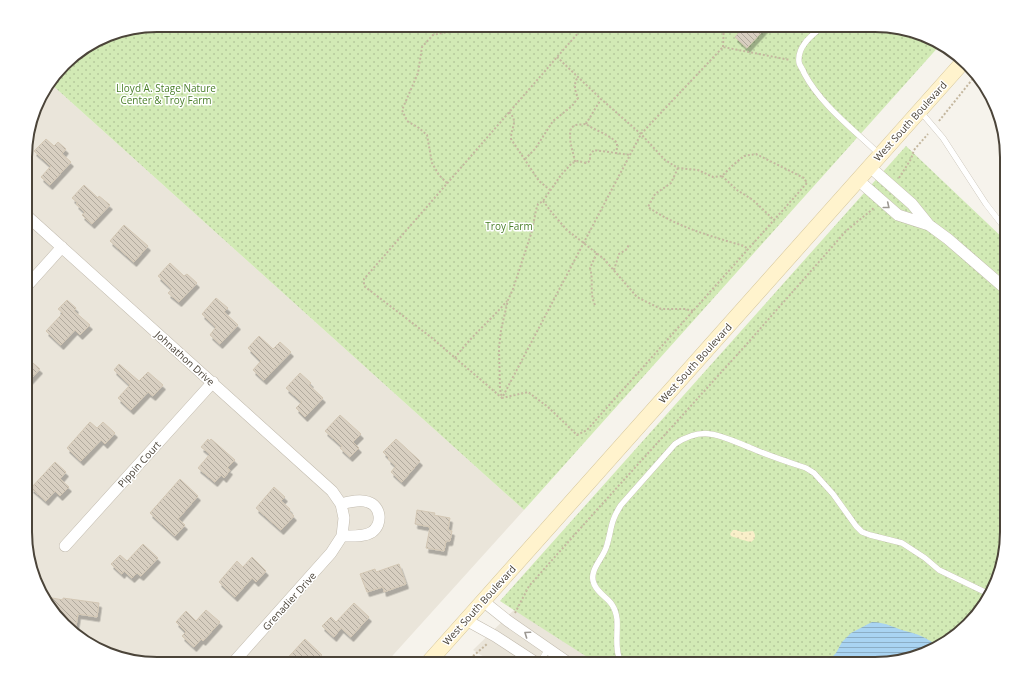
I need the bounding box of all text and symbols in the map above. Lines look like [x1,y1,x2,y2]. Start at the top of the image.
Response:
street label: West South Boulevard [870,78,950,164]
park label: Lloyd A. Stage Nature Center & Troy Farm [116,81,216,107]
one-way arrow [883,201,890,208]
park label: Troy Farm [485,219,533,233]
street label: West South Boulevard [655,320,735,406]
street label: Johnathon Drive [152,327,218,389]
street label: Pippin Court [114,437,164,490]
street label: West South Boulevard [439,562,519,648]
street label: Grenadier Drive [259,569,319,633]
one-way arrow [524,632,531,639]

